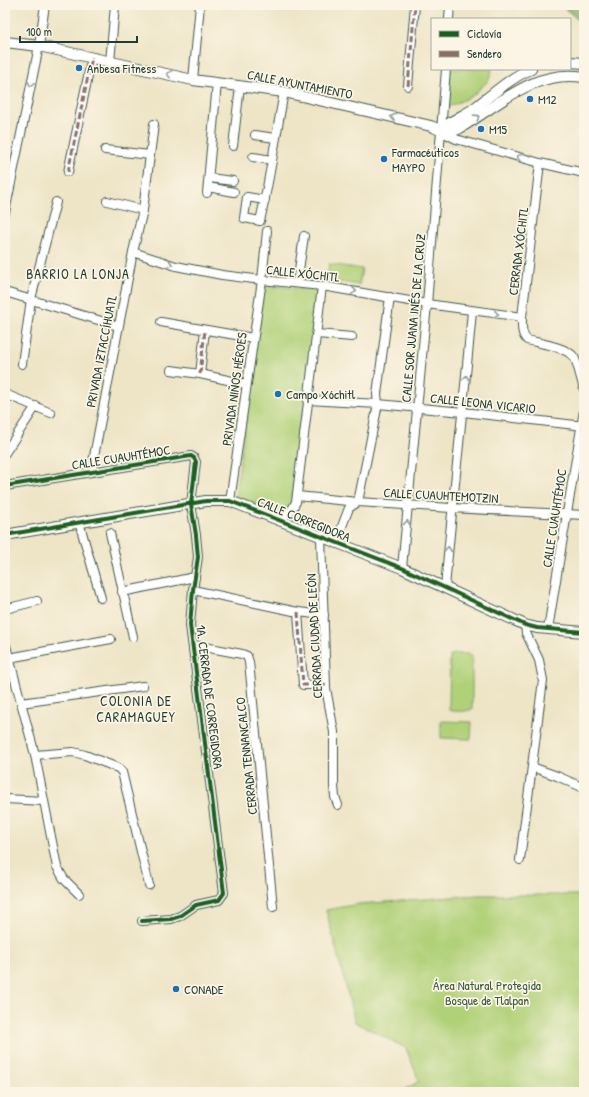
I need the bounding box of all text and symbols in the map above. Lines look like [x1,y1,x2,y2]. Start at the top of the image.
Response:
scale bar [20,18,137,44]
legend [431,18,571,70]
text: 100 m [26,23,52,40]
text: Ciclovía [467,25,501,42]
text: Sendero [467,45,502,62]
place label: Anbesa Fitness [87,59,156,77]
marker: Anbesa Fitness [74,63,84,73]
street label: CALLE AYUNTAMIENTO [246,65,354,103]
one-way arrow [166,70,173,79]
one-way arrow [28,81,36,87]
place label: M12 [538,90,557,108]
marker: M12 [525,94,535,104]
one-way arrow [390,113,396,121]
one-way arrow [473,115,480,122]
place label: M15 [489,120,507,138]
marker: M15 [476,124,486,134]
place label: Farmacéuticos MAYPO [391,143,459,176]
one-way arrow [516,153,523,162]
marker: Farmacéuticos MAYPO [379,154,389,164]
street label: CERRADA XÓCHITL [504,206,532,296]
street label: CALLE SOR JUANA INÉS DE LA CRUZ [397,233,429,403]
one-way arrow [166,259,173,268]
street label: CALLE XÓCHITL [265,260,341,286]
district label: BARRIO LA LONJA [26,264,130,283]
one-way arrow [351,286,357,295]
street label: PRIVADA IZTACCÍHUATL [81,293,121,409]
one-way arrow [493,309,499,318]
street label: PRIVADA NIÑOS HÉROES [217,331,251,447]
one-way arrow [461,375,470,381]
place label: Campo Xóchitl [286,385,356,403]
marker: Campo Xóchitl [273,389,283,399]
street label: CALLE LEONA VICARIO [429,389,537,417]
street label: CALLE CUAUHTÉMOC [70,440,172,474]
street label: CALLE CUAUHTÉMOC [537,467,571,569]
street label: CALLE CUAUHTEMOTZIN [383,483,499,507]
street label: CALLE CORREGIDORA [255,492,354,546]
one-way arrow [402,520,411,526]
one-way arrow [443,546,452,552]
street label: CERRADA CIUDAD DE LEÓN [302,573,326,699]
street label: 1A. CERRADA DE CORREGIDORA [192,624,228,771]
district label: COLONIA DE CARAMAGUEY [96,691,176,726]
street label: CERRADA TENNANCALCO [231,696,261,816]
park label: Área Natural Protegida Bosque de Tlalpan [433,976,541,1009]
place label: CONADE [184,980,224,998]
marker: CONADE [171,984,181,994]

